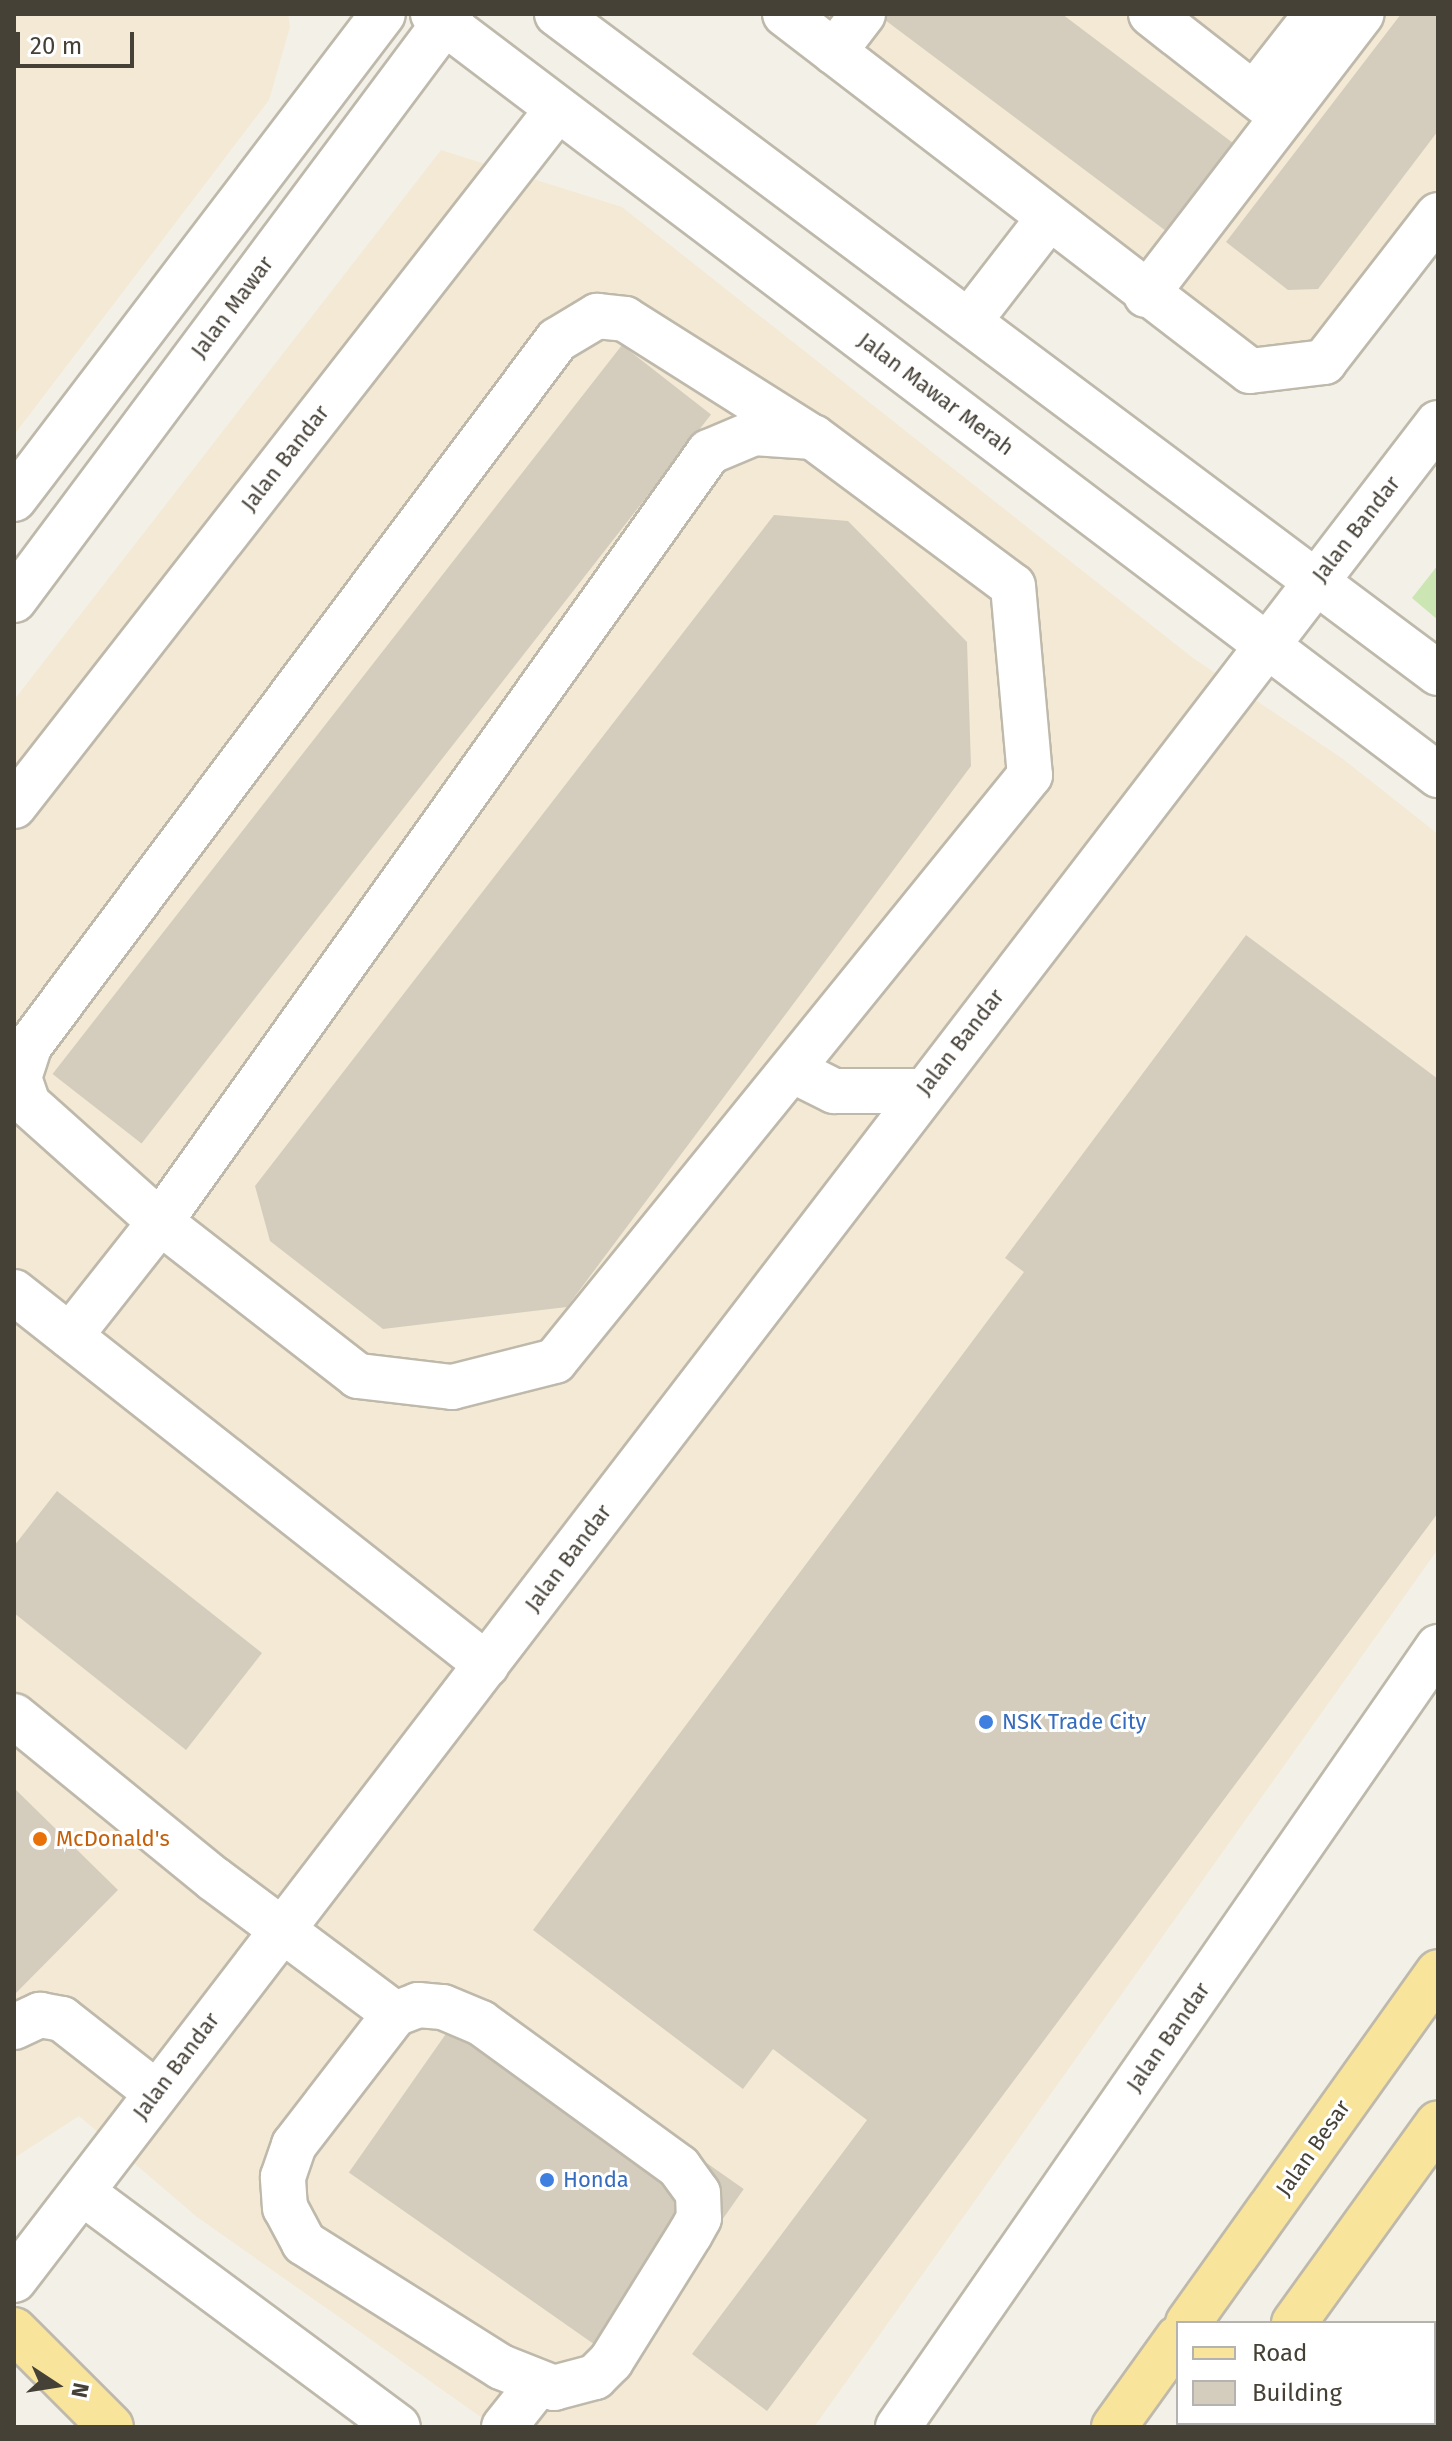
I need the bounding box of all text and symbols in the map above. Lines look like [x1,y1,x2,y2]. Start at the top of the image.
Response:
scale bar [20,16,138,66]
text: 20 m [30,32,82,60]
street label: Jalan Mawar [185,251,279,363]
street label: Jalan Mawar Merah [853,327,1019,461]
street label: Jalan Bandar [235,400,335,516]
street label: Jalan Bandar [1306,471,1406,587]
street label: Jalan Bandar [910,984,1010,1100]
street label: Jalan Bandar [519,1499,617,1617]
place label: NSK Trade City [1002,1709,1146,1735]
marker: NSK Trade City [977,1713,995,1731]
place label: McDonald's [56,1826,170,1852]
marker: McDonald's [31,1830,49,1848]
street label: Jalan Bandar [1121,1977,1215,2097]
street label: Jalan Bandar [127,2007,225,2125]
street label: Jalan Besar [1270,2095,1356,2201]
place label: Honda [563,2167,629,2193]
marker: Honda [538,2171,556,2189]
legend [1176,2321,1436,2425]
text: Road [1252,2339,1307,2367]
north arrow [16,2345,96,2425]
text: Building [1252,2379,1342,2407]
text: N [65,2380,95,2400]

